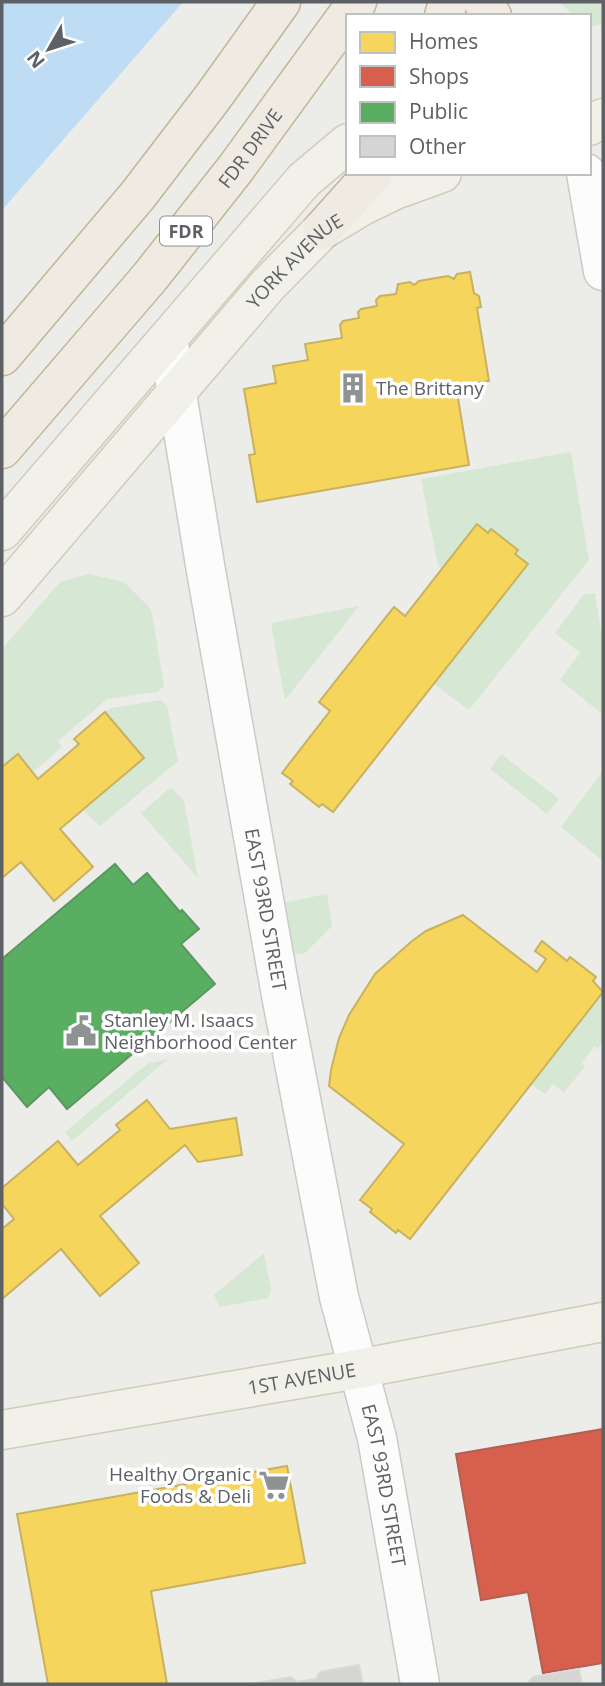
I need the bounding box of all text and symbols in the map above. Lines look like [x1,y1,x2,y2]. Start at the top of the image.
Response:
north arrow [14,14,84,84]
legend [346,14,591,175]
text: Homes [409,27,478,55]
text: N [21,46,51,74]
text: Shops [409,62,469,90]
text: Public [409,97,468,125]
street label: FDR DRIVE [212,103,288,194]
text: Other [409,132,466,160]
street label: YORK AVENUE [240,207,348,314]
road number: FDR [160,216,212,246]
building icon: The Brittany [336,371,370,405]
place label: The Brittany [376,375,484,401]
street label: EAST 93RD STREET [239,826,293,994]
place label: Stanley M. Isaacs Neighborhood Center [104,1007,297,1055]
public building icon: Stanley M. Isaacs Neighborhood Center [64,1014,98,1048]
street label: 1ST AVENUE [246,1357,358,1401]
street label: EAST 93RD STREET [355,1401,412,1569]
place label: Healthy Organic Foods & Deli [109,1461,251,1509]
supermarket icon: Healthy Organic Foods & Deli [257,1468,291,1502]

